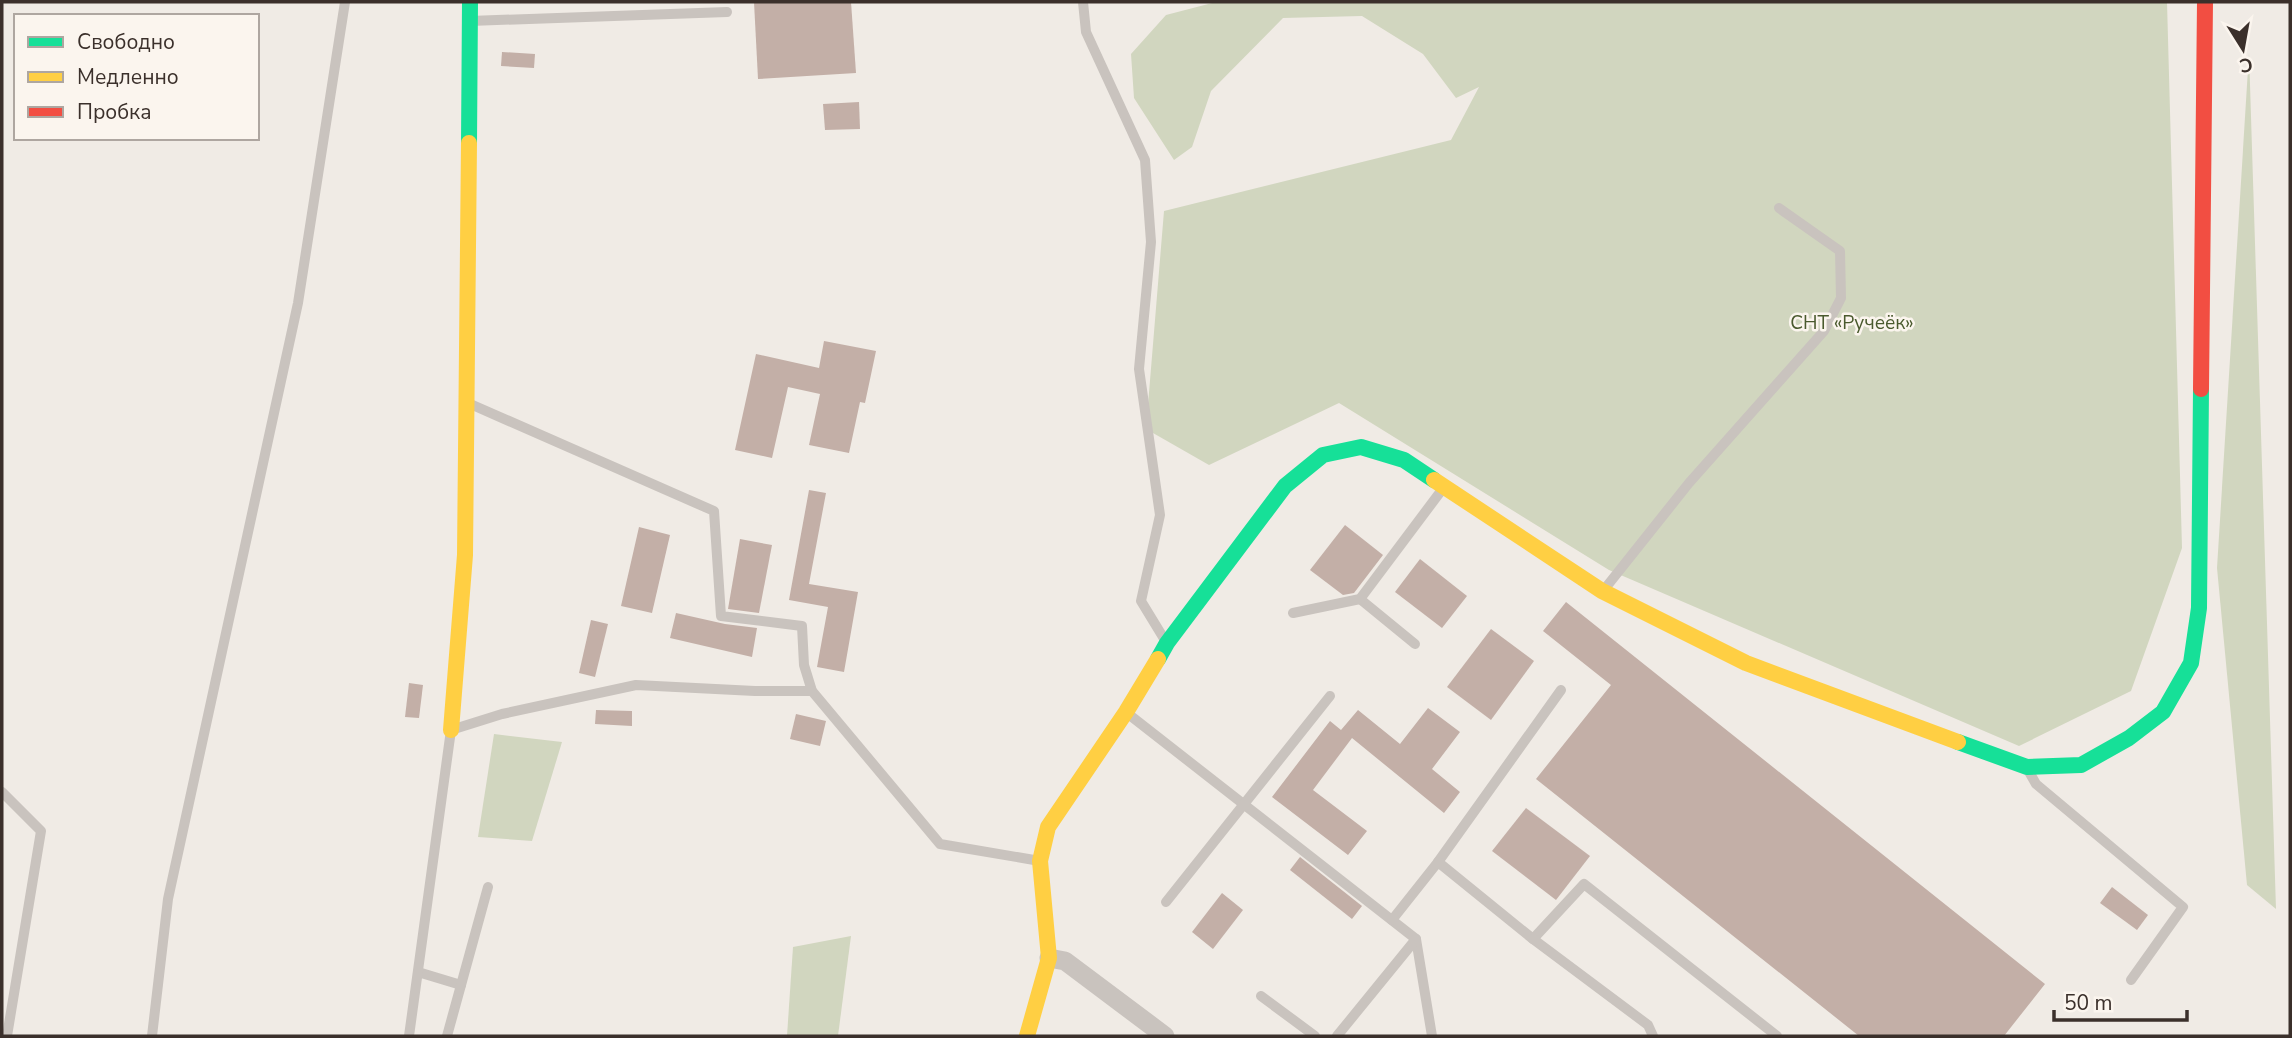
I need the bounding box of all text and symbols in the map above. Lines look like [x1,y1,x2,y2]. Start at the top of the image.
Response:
legend [14,14,259,140]
north arrow [2208,14,2278,84]
text: Свободно [77,28,175,56]
text: С [2237,51,2255,79]
text: Медленно [77,63,179,91]
text: Пробка [77,98,151,126]
park label: СНТ «Ручеёк» [1790,310,1914,336]
scale bar [2054,978,2187,1022]
text: 50 m [2064,989,2113,1017]

